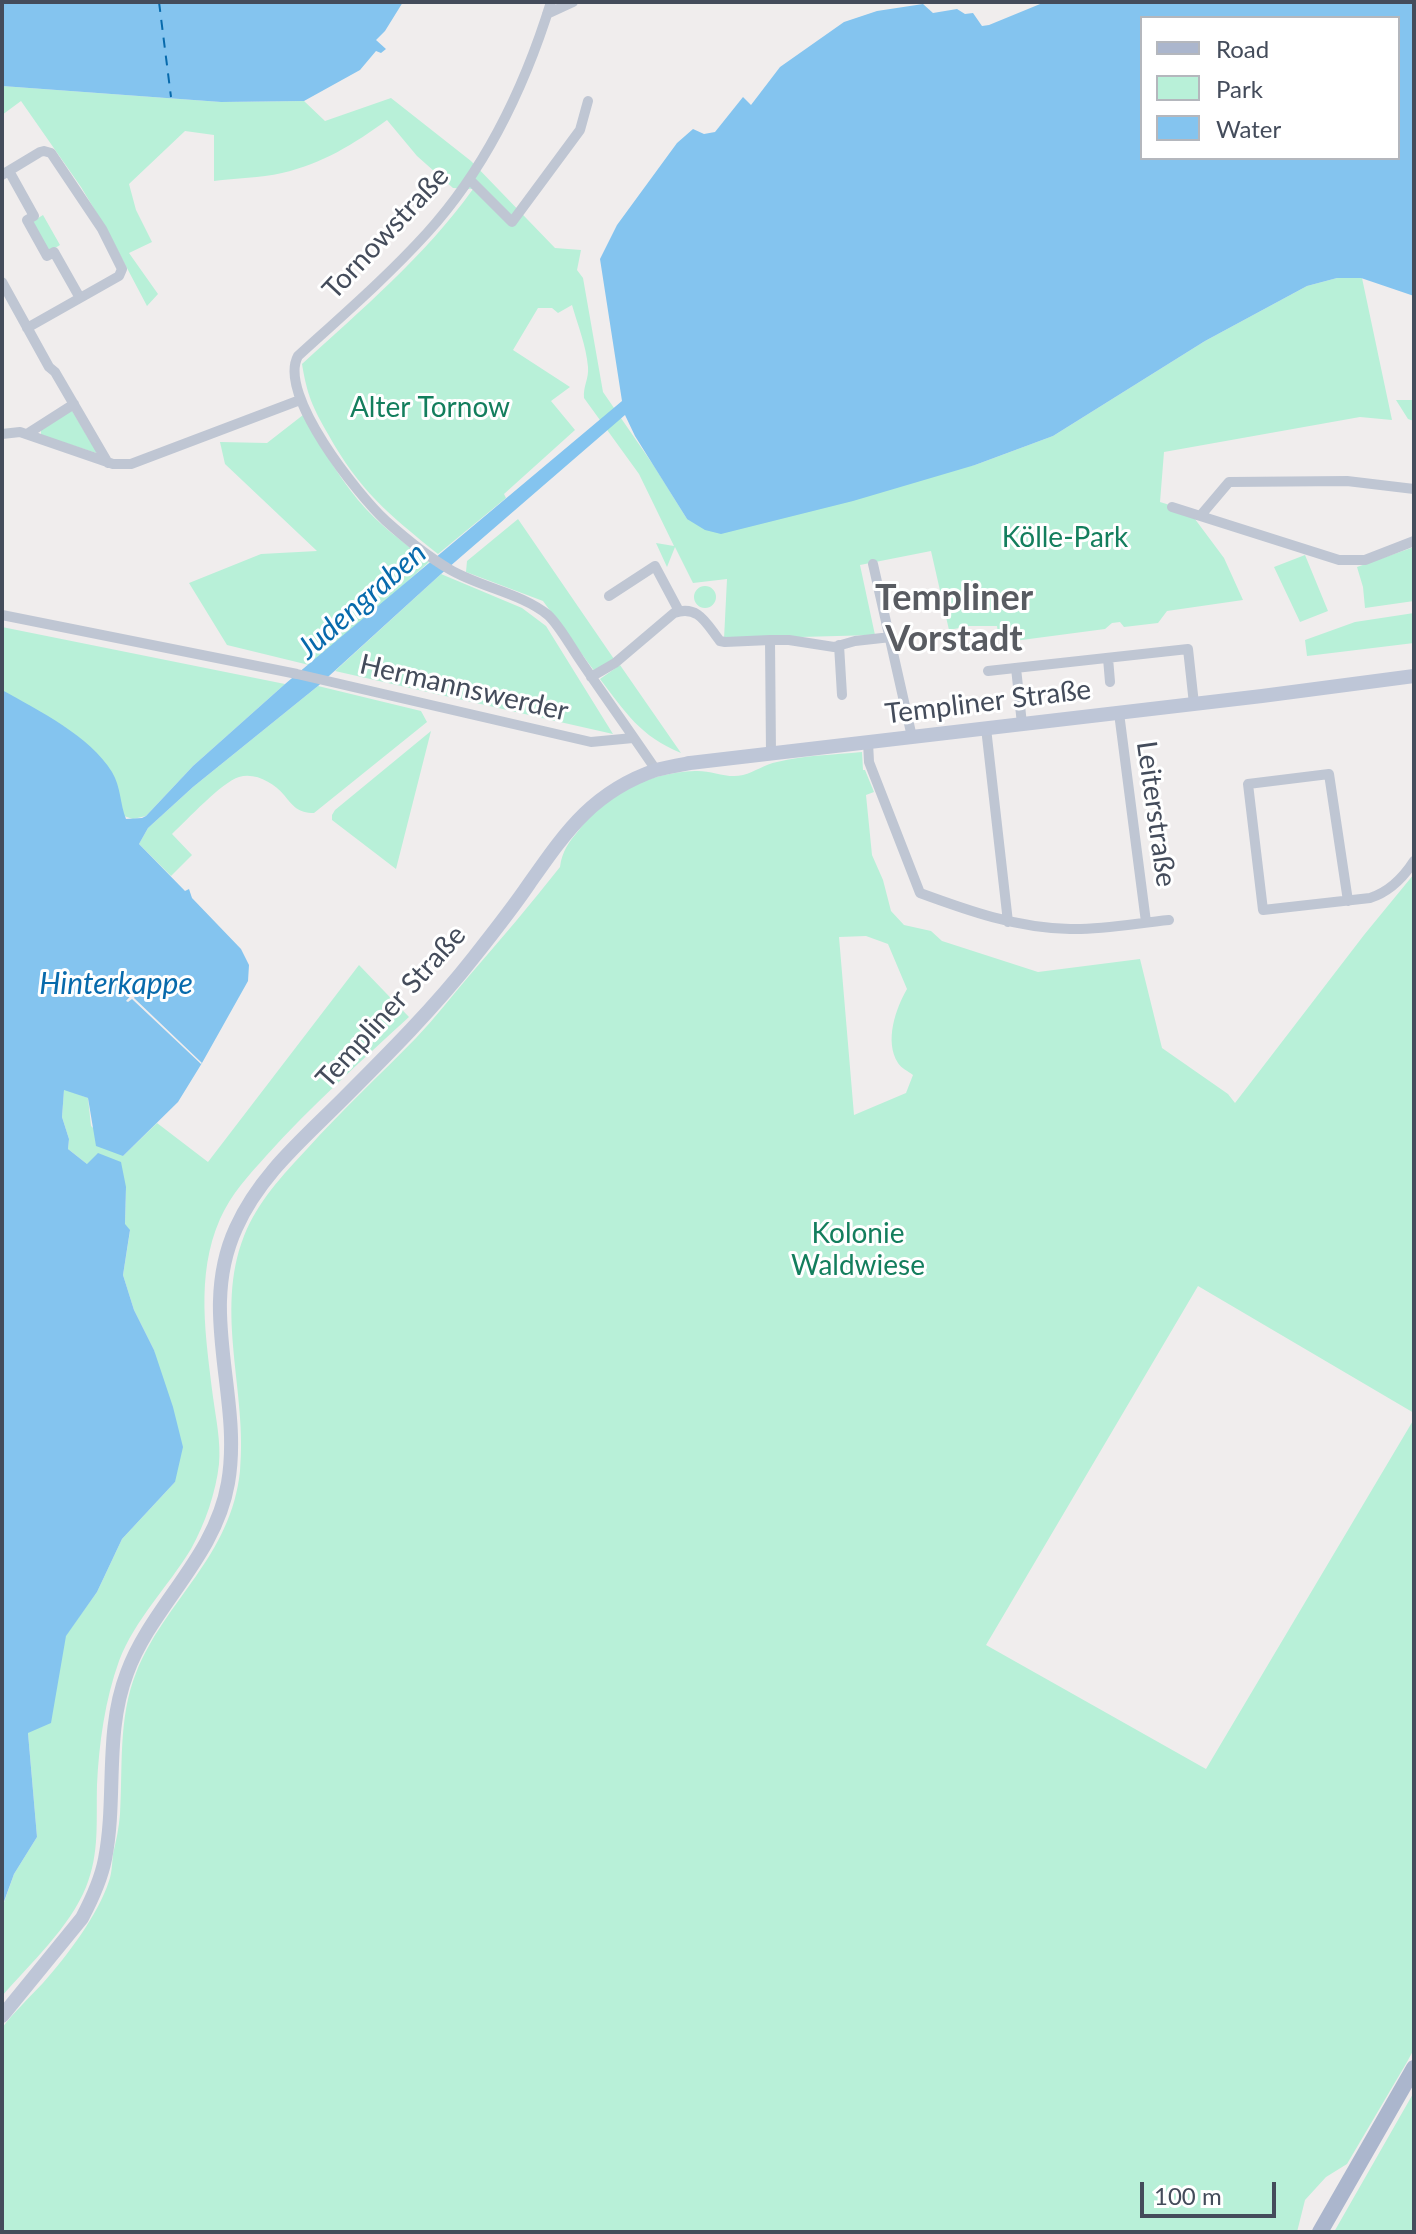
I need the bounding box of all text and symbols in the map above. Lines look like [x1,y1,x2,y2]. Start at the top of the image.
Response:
legend [1140,16,1400,160]
text: Road [1216,34,1269,63]
text: Park [1216,74,1263,103]
text: Water [1216,114,1281,143]
street label: Tornowstraße [316,160,456,306]
park label: Alter Tornow [350,391,510,425]
park label: Kölle-Park [1002,521,1128,555]
water label: Judengraben [290,535,434,667]
district label: Templiner Vorstadt [875,576,1033,661]
street label: Hermannswerder [356,648,572,728]
street label: Templiner Straße [883,673,1093,731]
street label: Leiterstraße [1129,739,1183,889]
street label: Templiner Straße [309,919,473,1095]
water label: Hinterkappe [39,966,193,1002]
park label: Kolonie Waldwiese [791,1217,925,1283]
scale bar [1144,2166,1280,2216]
text: 100 m [1154,2181,1222,2210]

